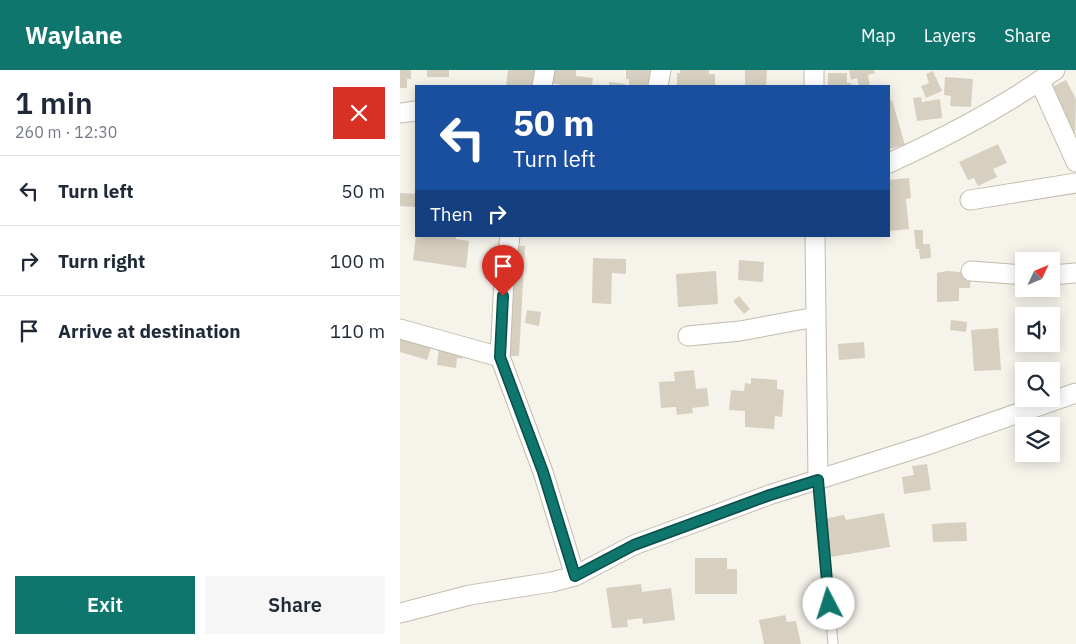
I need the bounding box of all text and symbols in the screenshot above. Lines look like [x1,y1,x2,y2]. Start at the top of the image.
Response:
text: Waylane [25,19,123,51]
text: Map [861,24,896,47]
text: Layers [924,24,976,47]
text: Share [1004,24,1051,47]
text: 1 min [15,83,93,122]
button: close [333,87,385,139]
text: 50 m [513,100,595,146]
icon: left [430,105,495,170]
text: 260 m · 12:30 [15,122,117,142]
text: Turn left [513,144,596,173]
icon: left [15,177,43,205]
text: Turn left [58,179,134,203]
text: 50 m [341,179,385,203]
icon: right [483,200,511,228]
text: Then [430,202,473,226]
pin [482,245,524,296]
icon: right [15,247,43,275]
text: Turn right [58,249,145,273]
text: 100 m [330,249,385,273]
icon: arrive [489,252,517,280]
north arrow [1015,252,1060,298]
map controls [1015,252,1060,462]
button: sound [1015,307,1060,352]
icon: arrive [15,317,43,345]
text: Arrive at destination [58,319,241,343]
text: 110 m [330,319,385,343]
button: search [1015,362,1060,407]
button: layers [1015,417,1060,462]
button: Exit [15,576,195,634]
button: Share [205,576,385,634]
position arrow [802,577,854,629]

